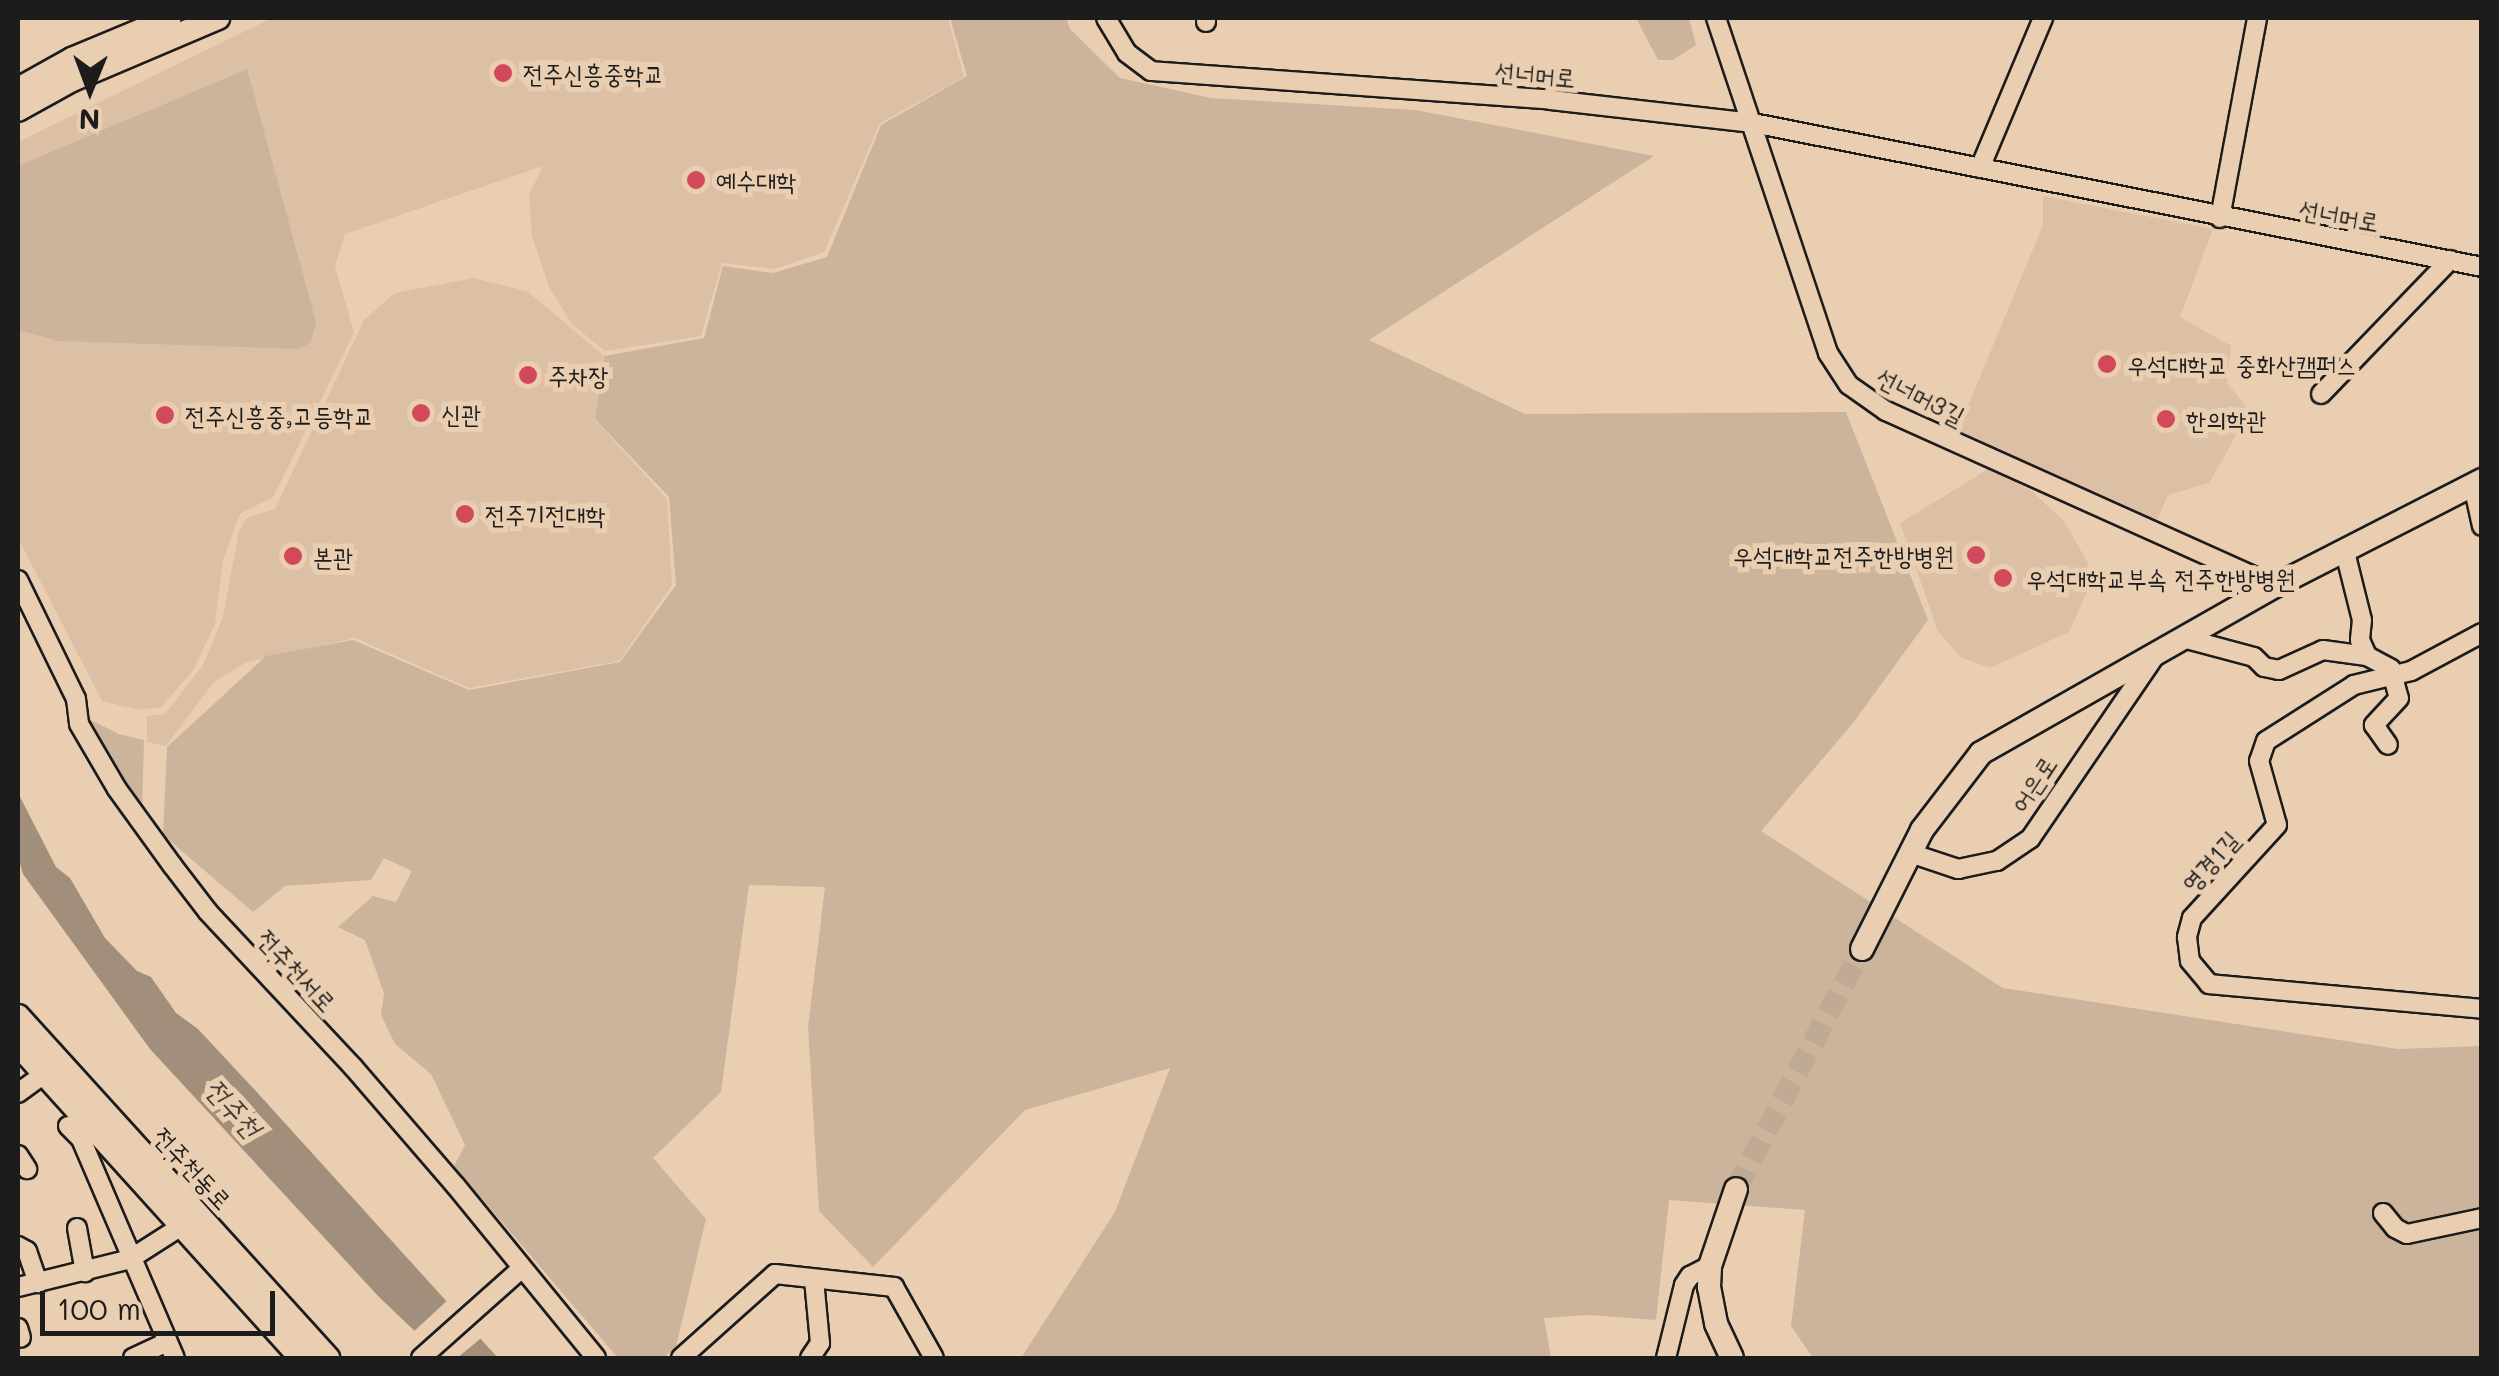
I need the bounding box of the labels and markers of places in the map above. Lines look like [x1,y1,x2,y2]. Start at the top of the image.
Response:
place label: 전주신흥중학교 [523,58,664,88]
marker: 전주신흥중학교 [492,62,514,84]
place label: 예수대학 [716,165,796,195]
marker: 예수대학 [685,169,707,191]
place label: 우석대학교 중화산캠퍼스 [2127,349,2356,379]
marker: 우석대학교 중화산캠퍼스 [2096,353,2118,375]
place label: 주차장 [548,360,608,390]
marker: 주차장 [517,364,539,386]
place label: 신관 [441,398,481,428]
place label: 전주신흥중,고등학교 [185,400,374,430]
marker: 신관 [410,402,432,424]
marker: 전주신흥중,고등학교 [154,404,176,426]
place label: 한의학관 [2186,404,2266,434]
marker: 한의학관 [2155,408,2177,430]
place label: 전주기전대학 [485,499,606,529]
marker: 전주기전대학 [454,503,476,525]
place label: 우석대학교전주한방병원 [1733,540,1954,570]
place label: 본관 [313,541,353,571]
marker: 우석대학교전주한방병원 [1963,542,1989,568]
marker: 본관 [282,545,304,567]
place label: 우석대학교부속 전주한방병원 [2026,563,2296,593]
marker: 우석대학교부속 전주한방병원 [1990,565,2016,591]

